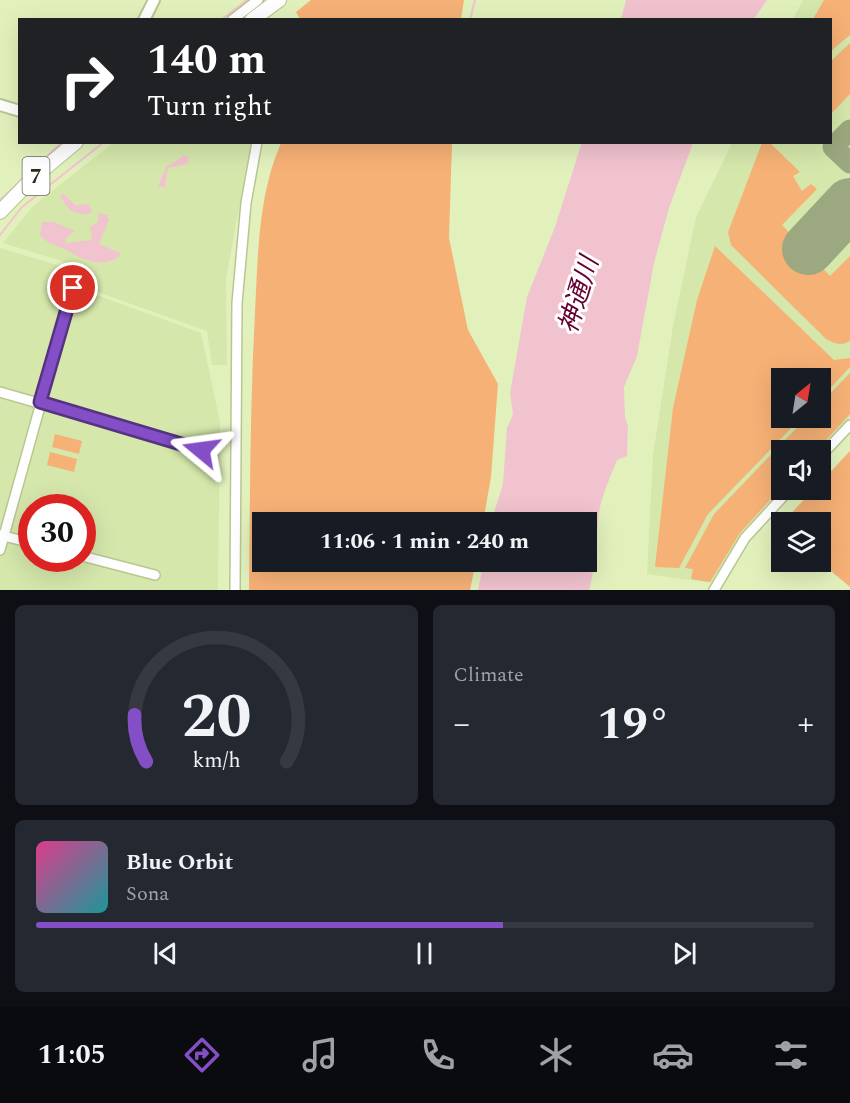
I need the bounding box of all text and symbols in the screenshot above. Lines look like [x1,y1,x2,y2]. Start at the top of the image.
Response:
text: 140 m [147,29,266,92]
icon: right [48,42,126,120]
text: Turn right [147,86,272,128]
road number: 7 [22,157,50,195]
water label: 神通川 [548,249,610,338]
pin [47,262,98,313]
icon: arrive [56,271,89,304]
north arrow [771,368,831,428]
map controls [771,368,831,572]
position arrow [169,418,233,482]
button: sound [771,440,831,500]
speed limit sign: 30 [18,494,96,572]
button: layers [771,512,831,572]
text: 11:06 · 1 min · 240 m [320,525,529,558]
text: Climate [454,660,524,690]
text: 20 [181,670,251,765]
text: 19° [597,690,670,759]
text: − [454,699,470,749]
text: + [798,699,814,749]
text: km/h [192,744,240,777]
text: Blue Orbit [126,846,233,879]
text: Sona [126,879,169,909]
icon: previous [149,937,182,970]
icon: pause [408,937,441,970]
icon: next [668,937,701,970]
text: 11:05 [38,1034,106,1076]
icon: directions [181,1034,223,1076]
icon: music [299,1034,341,1076]
icon: phone [417,1034,459,1076]
icon: climate [535,1034,577,1076]
icon: car [652,1034,694,1076]
icon: filters [770,1034,812,1076]

